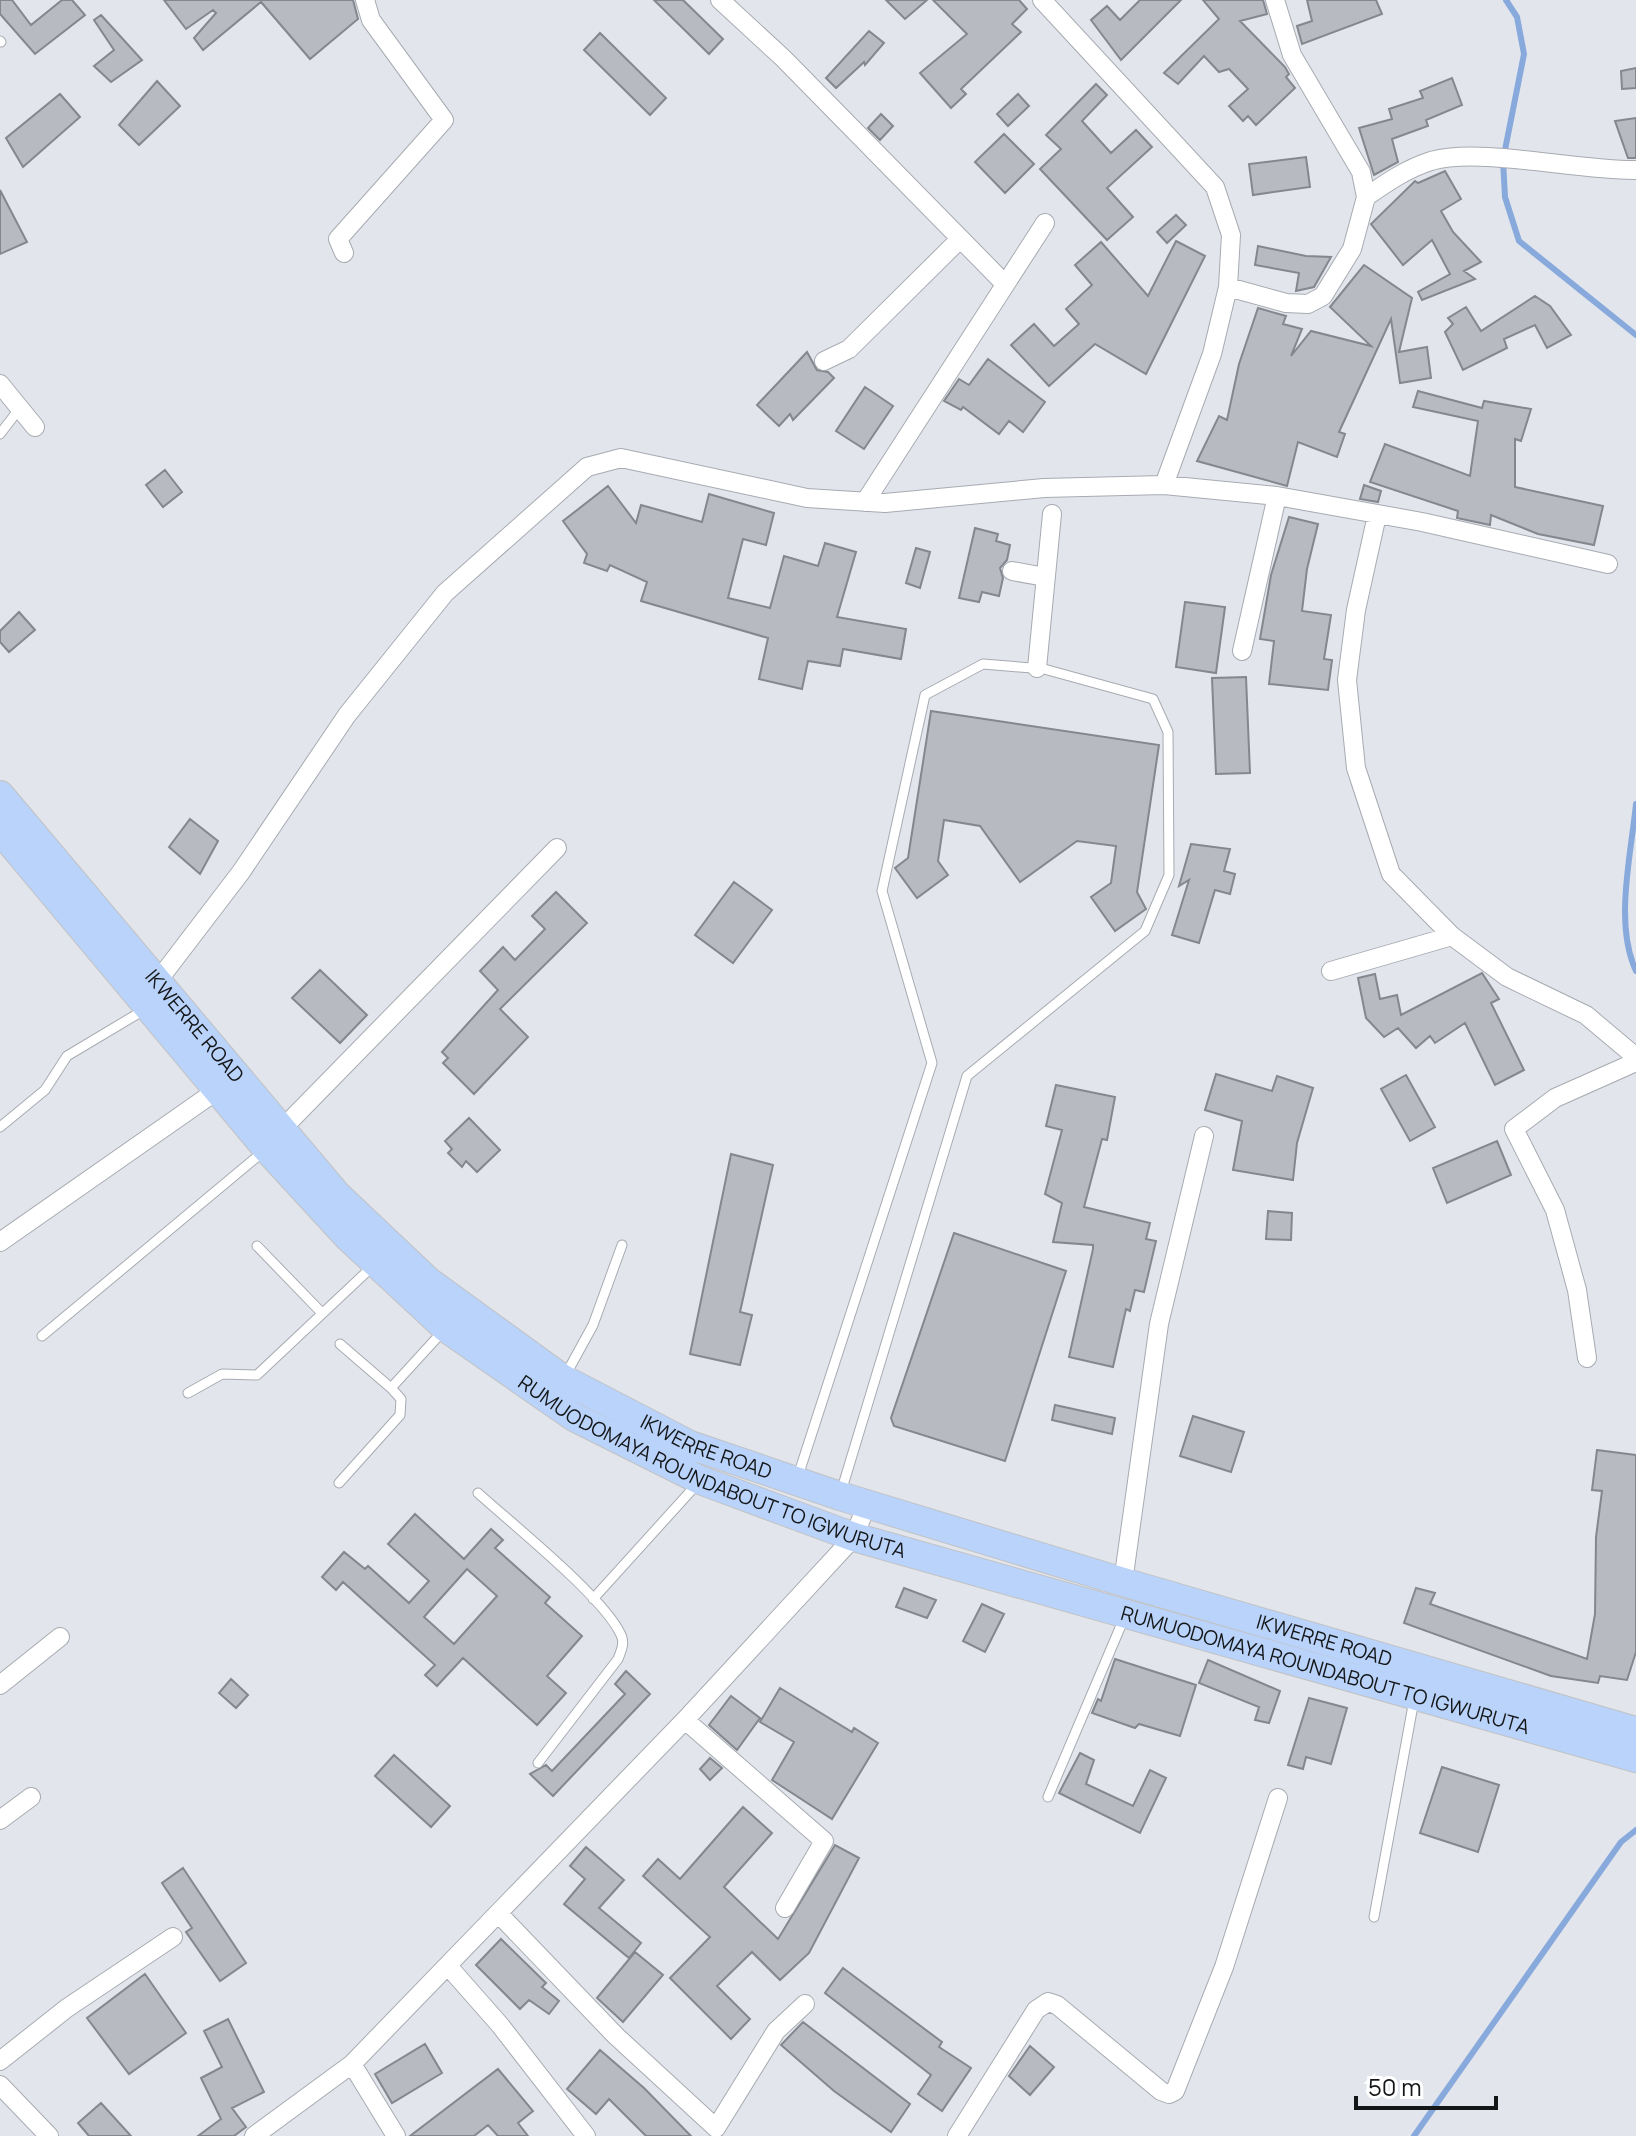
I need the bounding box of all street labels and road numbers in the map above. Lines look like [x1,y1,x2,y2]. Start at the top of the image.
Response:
street label: IKWERRE ROAD [139,963,250,1088]
street label: RUMUODOMAYA ROUNDABOUT TO IGWURUTA [513,1368,910,1564]
street label: IKWERRE ROAD [636,1408,776,1485]
street label: RUMUODOMAYA ROUNDABOUT TO IGWURUTA [1118,1599,1533,1740]
street label: IKWERRE ROAD [1253,1607,1395,1672]

